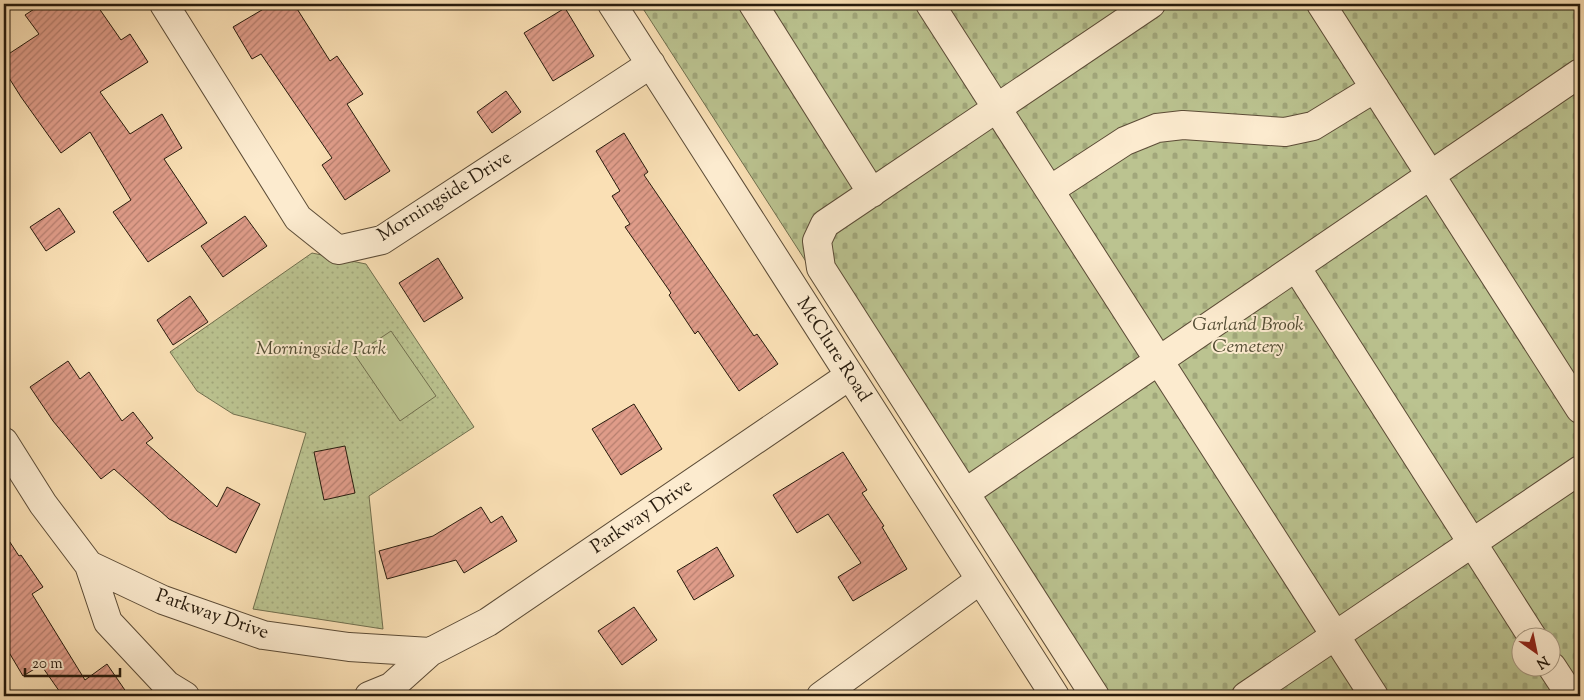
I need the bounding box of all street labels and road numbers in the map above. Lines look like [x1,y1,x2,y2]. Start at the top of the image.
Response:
street label: Morningside Drive [373,145,517,249]
street label: McClure Road [789,292,877,408]
street label: Parkway Drive [586,473,699,561]
street label: Parkway Drive [152,583,272,647]

